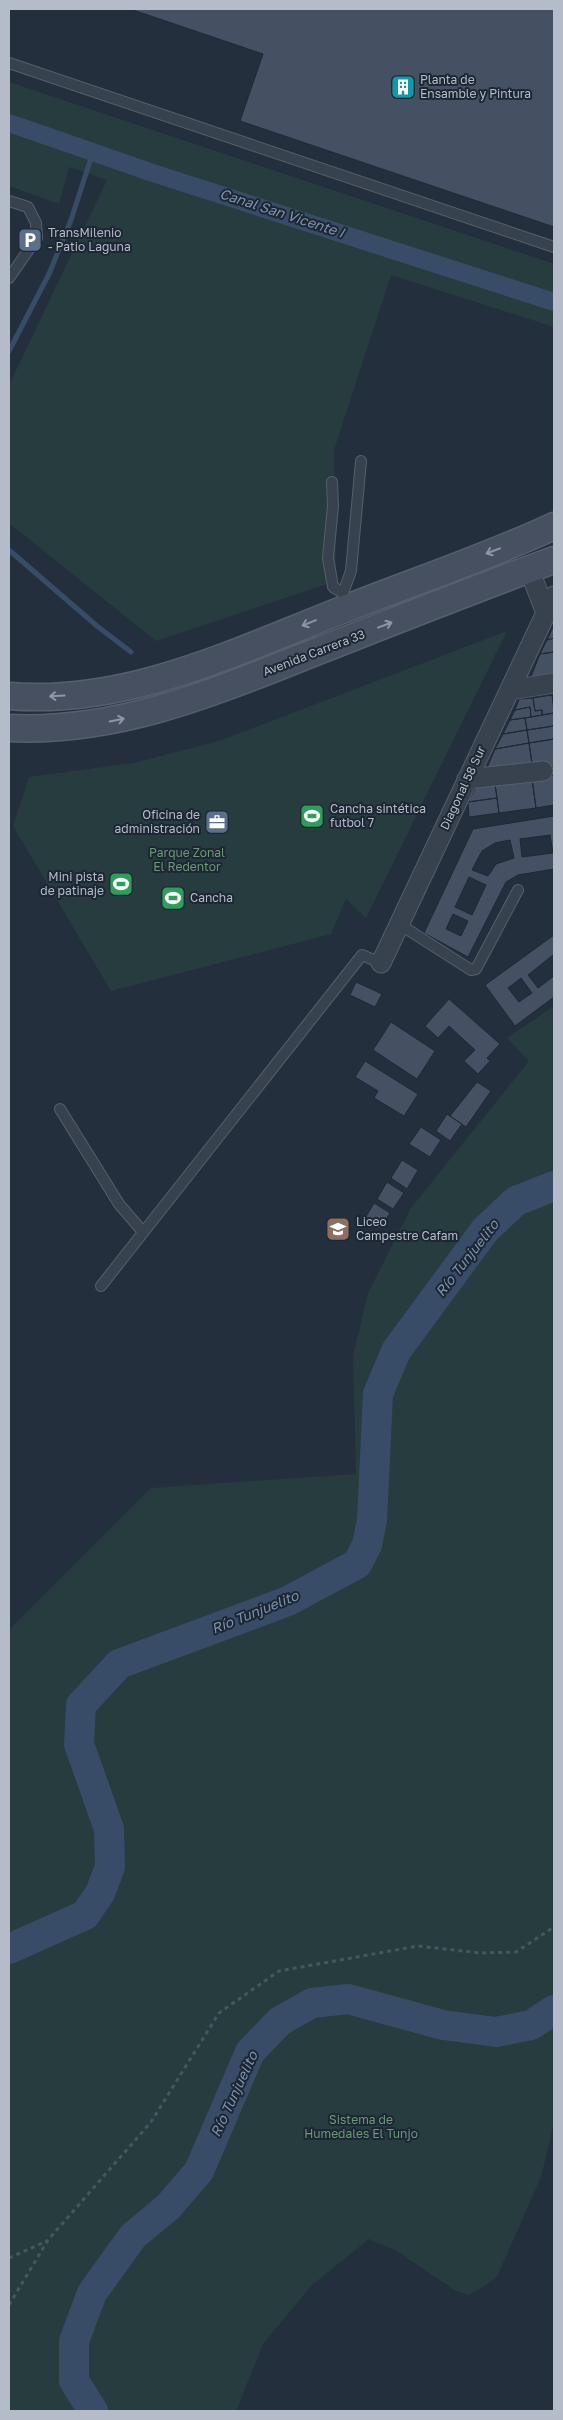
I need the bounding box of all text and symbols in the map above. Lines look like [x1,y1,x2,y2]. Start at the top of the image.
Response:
place label: Planta de Ensamble y Pintura [420,72,531,101]
building icon: Planta de Ensamble y Pintura [390,74,416,100]
water label: Canal San Vicente I [218,184,348,241]
place label: TransMilenio - Patio Laguna [48,225,131,254]
parking icon: TransMilenio - Patio Laguna [17,227,43,253]
one-way arrow [486,547,501,556]
one-way arrow [302,619,317,628]
one-way arrow [377,620,392,629]
street label: Avenida Carrera 33 [261,626,367,679]
one-way arrow [50,691,66,701]
one-way arrow [108,714,124,724]
street label: Diagonal 58 Sur [437,743,489,832]
place label: Cancha sintética futbol 7 [330,801,426,830]
sports icon: Cancha sintética futbol 7 [299,803,325,829]
place label: Oficina de administración [115,807,200,836]
office icon: Oficina de administración [204,809,230,835]
park label: Parque Zonal El Redentor [149,845,225,874]
place label: Mini pista de patinaje [40,869,104,898]
sports icon: Mini pista de patinaje [108,871,134,897]
sports icon: Cancha [160,885,186,911]
place label: Cancha [190,890,233,905]
place label: Liceo Campestre Cafam [356,1214,458,1243]
water label: Río Tunjuelito [432,1215,503,1299]
school or university icon: Liceo Campestre Cafam [325,1216,351,1242]
water label: Río Tunjuelito [209,1586,302,1637]
water label: Río Tunjuelito [206,2047,261,2139]
park label: Sistema de Humedales El Tunjo [304,2112,418,2141]

